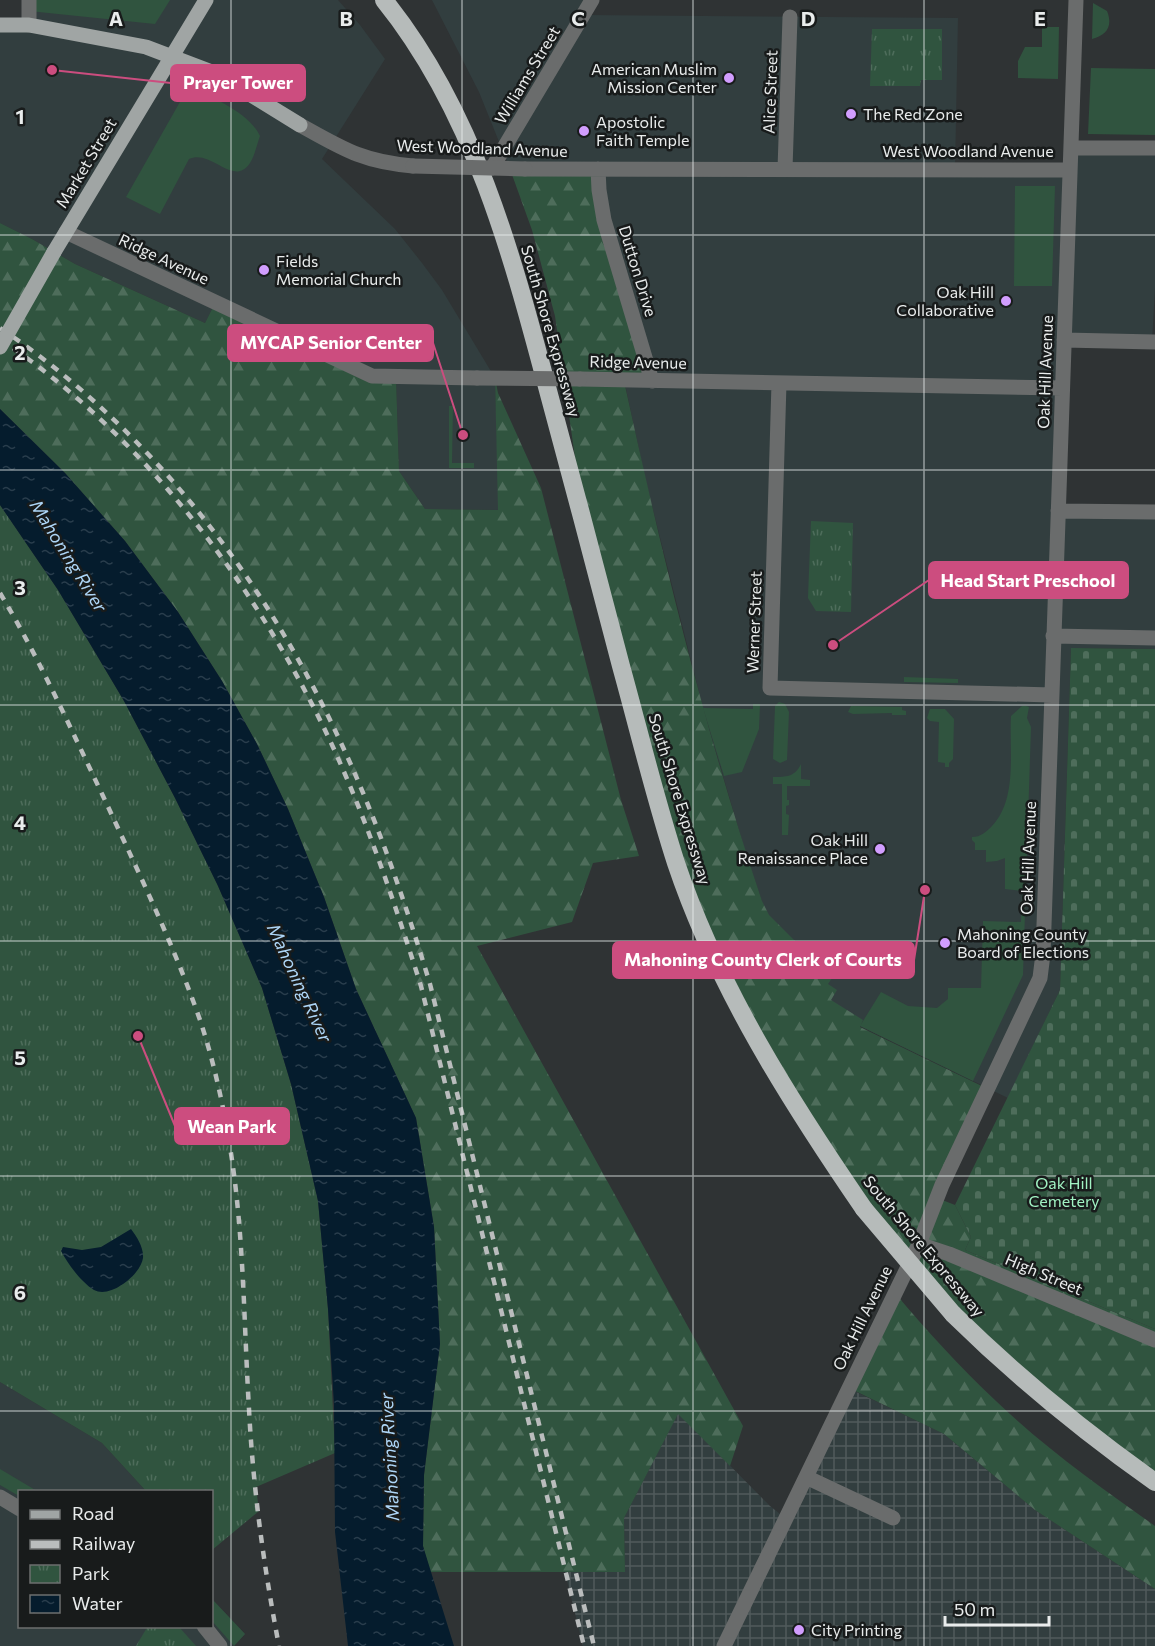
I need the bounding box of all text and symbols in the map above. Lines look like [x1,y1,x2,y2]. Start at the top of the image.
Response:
text: A [109,6,123,30]
text: B [339,6,353,30]
text: C [571,6,585,30]
text: D [801,6,815,30]
text: E [1034,6,1046,30]
street label: Williams Street [490,22,563,127]
street label: Alice Street [759,49,780,134]
place label: American Muslim Mission Center [591,59,718,96]
callout: Prayer Tower [171,65,305,101]
text: Prayer Tower [183,71,294,93]
marker: American Muslim Mission Center [722,71,736,85]
text: 1 [15,104,25,128]
place label: The Red Zone [863,104,963,123]
marker: The Red Zone [844,107,858,121]
place label: Apostolic Faith Temple [596,112,690,149]
street label: Market Street [51,114,120,211]
marker: Apostolic Faith Temple [577,124,591,138]
street label: West Woodland Avenue [396,135,568,160]
street label: West Woodland Avenue [882,141,1054,160]
street label: Dutton Drive [616,223,661,319]
street label: Ridge Avenue [116,229,212,288]
street label: South Shore Expressway [518,243,585,419]
place label: Fields Memorial Church [276,251,402,288]
marker: Fields Memorial Church [257,263,271,277]
place label: Oak Hill Collaborative [896,282,994,319]
marker: Oak Hill Collaborative [999,294,1013,308]
street label: Oak Hill Avenue [1033,315,1056,429]
callout: MYCAP Senior Center [228,325,433,361]
text: MYCAP Senior Center [240,331,423,353]
text: 2 [14,340,26,364]
street label: Ridge Avenue [589,351,687,372]
water label: Mahoning River [25,495,113,616]
callout: Head Start Preschool [929,562,1128,598]
text: Head Start Preschool [941,569,1115,591]
street label: Werner Street [742,570,765,673]
text: 3 [14,575,26,599]
street label: South Shore Expressway [645,711,716,887]
street label: Oak Hill Avenue [1016,801,1039,915]
text: 4 [14,810,26,834]
place label: Oak Hill Renaissance Place [737,830,868,867]
marker: Oak Hill Renaissance Place [873,842,887,856]
water label: Mahoning River [263,920,337,1046]
place label: Mahoning County Board of Elections [957,924,1089,961]
marker: Mahoning County Board of Elections [938,936,952,950]
callout: Mahoning County Clerk of Courts [613,942,914,978]
text: Mahoning County Clerk of Courts [624,948,902,970]
text: 5 [14,1045,26,1069]
callout: Wean Park [175,1108,289,1144]
text: Wean Park [187,1115,277,1137]
street label: South Shore Expressway [860,1171,989,1320]
park label: Oak Hill Cemetery [1028,1173,1100,1210]
street label: High Street [1003,1249,1086,1299]
street label: Oak Hill Avenue [828,1262,895,1373]
text: 6 [14,1280,26,1304]
water label: Mahoning River [375,1392,403,1522]
legend [18,1490,213,1628]
text: Road [72,1502,114,1524]
text: Railway [72,1532,135,1554]
text: Park [72,1562,110,1584]
scale bar [945,1589,1048,1627]
text: Water [72,1592,123,1614]
text: 50 m [954,1598,995,1620]
place label: City Printing [811,1620,903,1639]
marker: City Printing [792,1623,806,1637]

